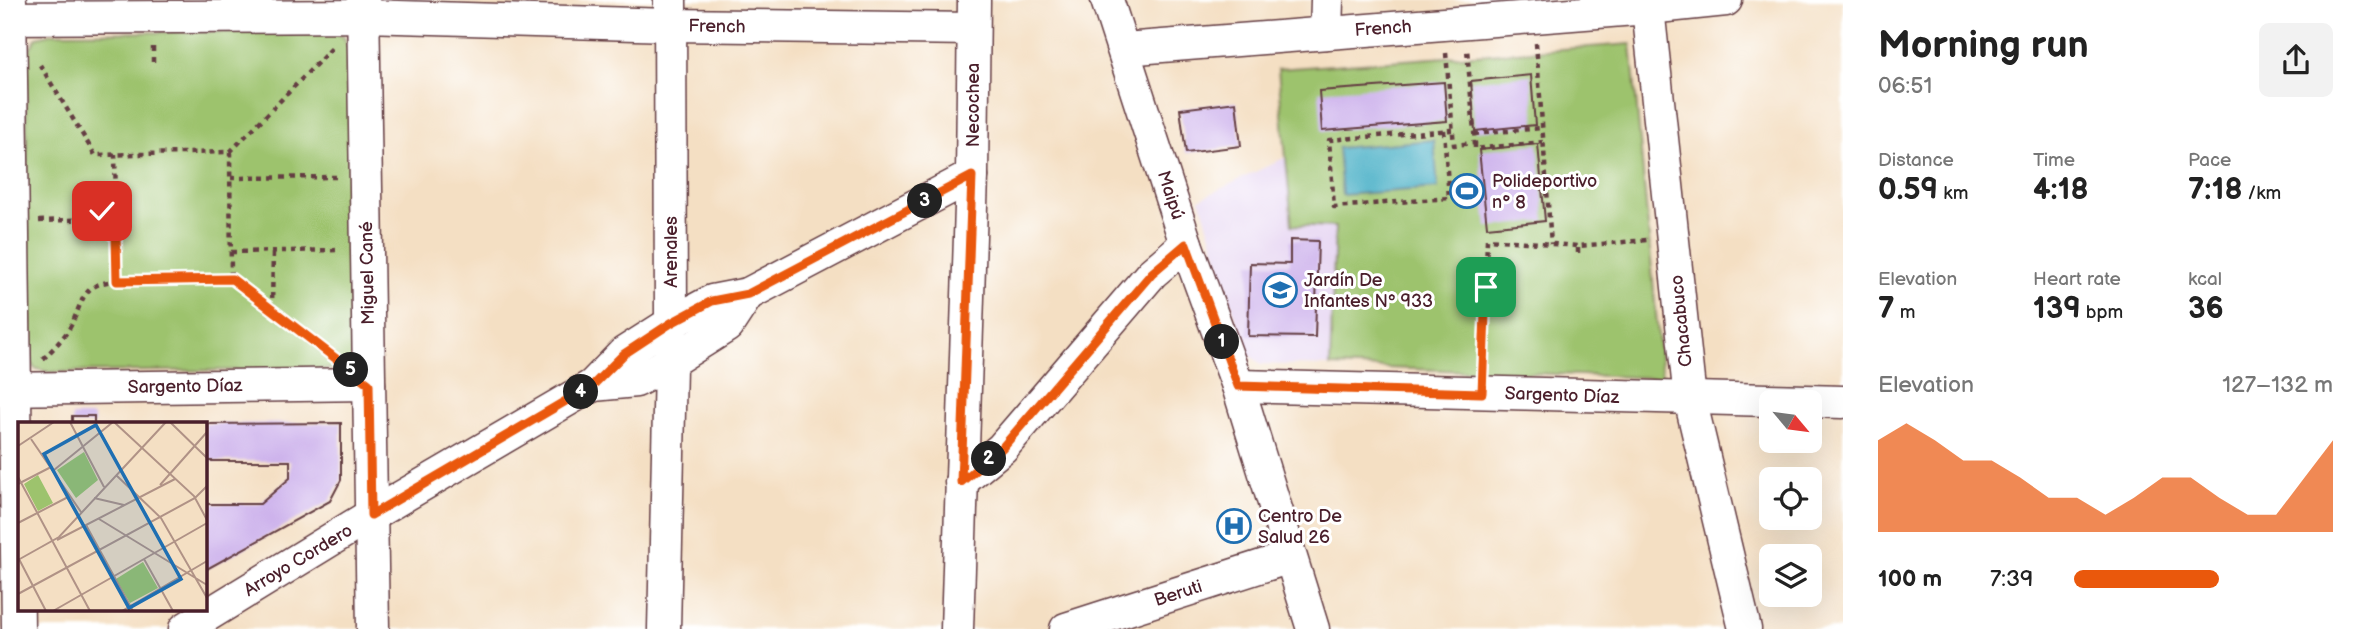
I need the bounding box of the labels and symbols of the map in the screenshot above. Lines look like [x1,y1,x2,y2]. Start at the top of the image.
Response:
street label: French [688,16,746,37]
street label: French [1354,16,1412,41]
street label: Necochea [963,63,984,147]
street label: Maipú [1153,168,1188,222]
place label: Polideportivo n° 8 [1492,171,1597,213]
sports icon: Polideportivo n° 8 [1448,172,1486,210]
pin [72,181,132,241]
pin: 3 [908,184,942,218]
street label: Arenales [661,216,682,288]
street label: Miguel Cané [356,221,379,325]
pin [1456,257,1516,317]
place label: Jardín De Infantes Nº 933 [1304,270,1433,312]
school or university icon: Jardín De Infantes Nº 933 [1261,271,1299,309]
street label: Chacabuco [1666,274,1697,368]
pin: 1 [1204,324,1240,360]
pin: 5 [334,352,368,388]
pin: 4 [564,374,598,410]
street label: Sargento Díaz [127,375,243,398]
street label: Sargento Díaz [1504,383,1620,408]
north arrow [1759,390,1822,453]
inset map [18,422,206,612]
pin: 2 [972,442,1006,476]
place label: Centro De Salud 26 [1258,506,1342,548]
hospital icon: Centro De Salud 26 [1215,507,1253,545]
street label: Arroyo Cordero [240,520,356,601]
street label: Beruti [1151,576,1205,611]

